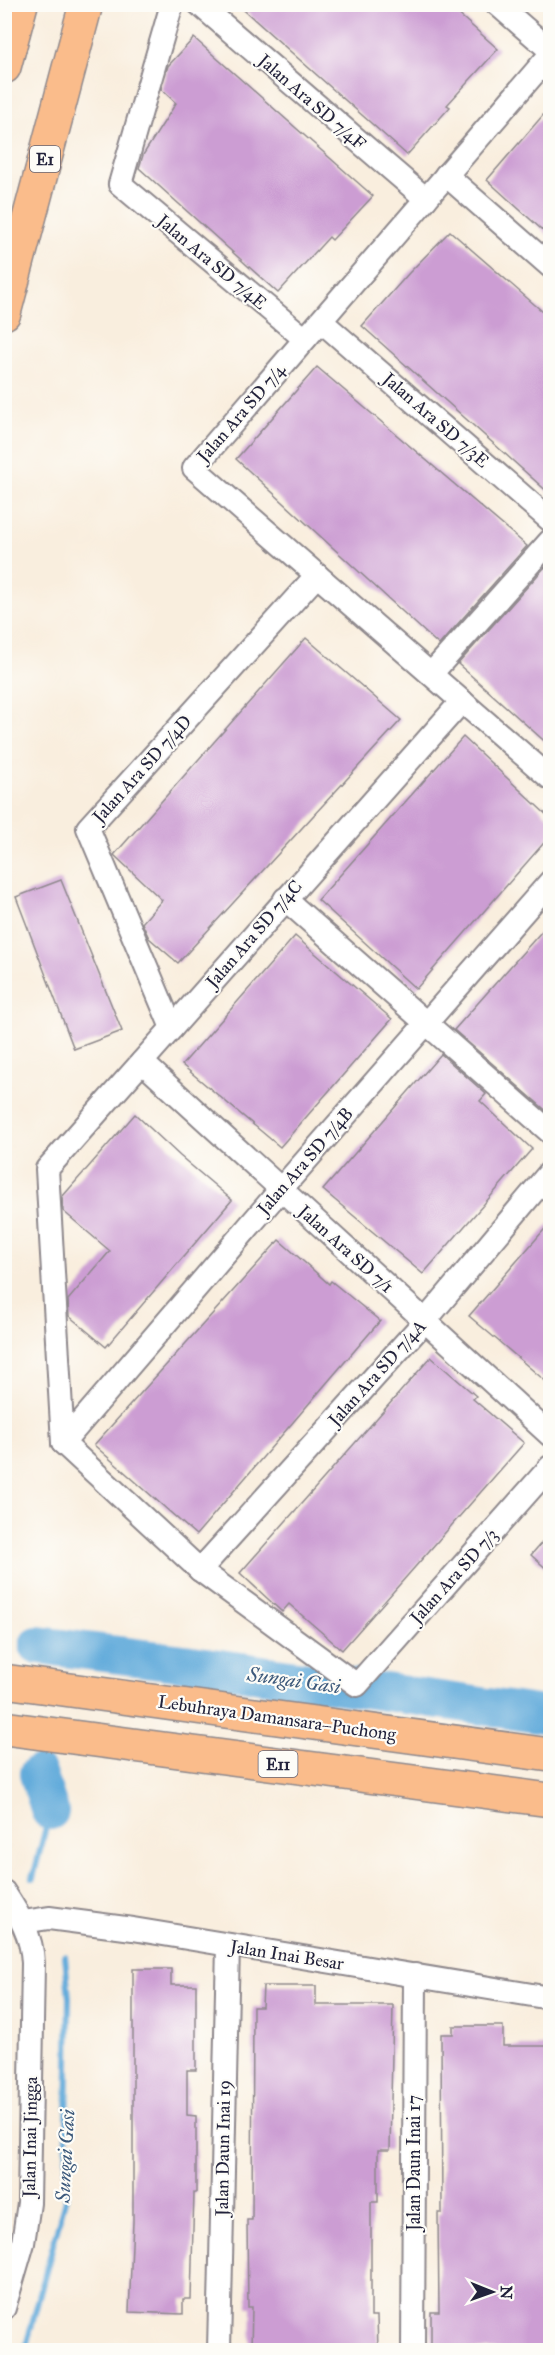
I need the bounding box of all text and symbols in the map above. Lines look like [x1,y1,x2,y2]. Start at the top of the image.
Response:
street label: Jalan Ara SD 7/4F [252,48,370,155]
road number: E1 [30,146,60,172]
street label: Jalan Ara SD 7/4E [151,209,271,315]
street label: Jalan Ara SD 7/4 [191,359,291,469]
street label: Jalan Ara SD 7/3E [376,367,494,473]
street label: Jalan Ara SD 7/4D [86,711,197,830]
street label: Jalan Ara SD 7/4C [200,876,308,995]
street label: Jalan Ara SD 7/4B [251,1103,358,1221]
street label: Jalan Ara SD 7/1 [292,1199,398,1298]
street label: Jalan Ara SD 7/4A [322,1315,431,1433]
street label: Jalan Ara SD 7/3 [404,1524,503,1630]
water label: Sungai Gasi [245,1661,342,1698]
street label: Lebuhraya Damansara–Puchong [156,1690,398,1747]
road number: E11 [258,1751,298,1777]
street label: Jalan Inai Besar [226,1935,346,1976]
street label: Jalan Inai Jingga [18,2076,43,2200]
street label: Jalan Daun Inai 19 [211,2080,236,2218]
street label: Jalan Daun Inai 17 [403,2095,426,2233]
water label: Sungai Gasi [51,2108,79,2205]
north arrow [462,2262,522,2322]
text: N [497,2285,516,2300]

